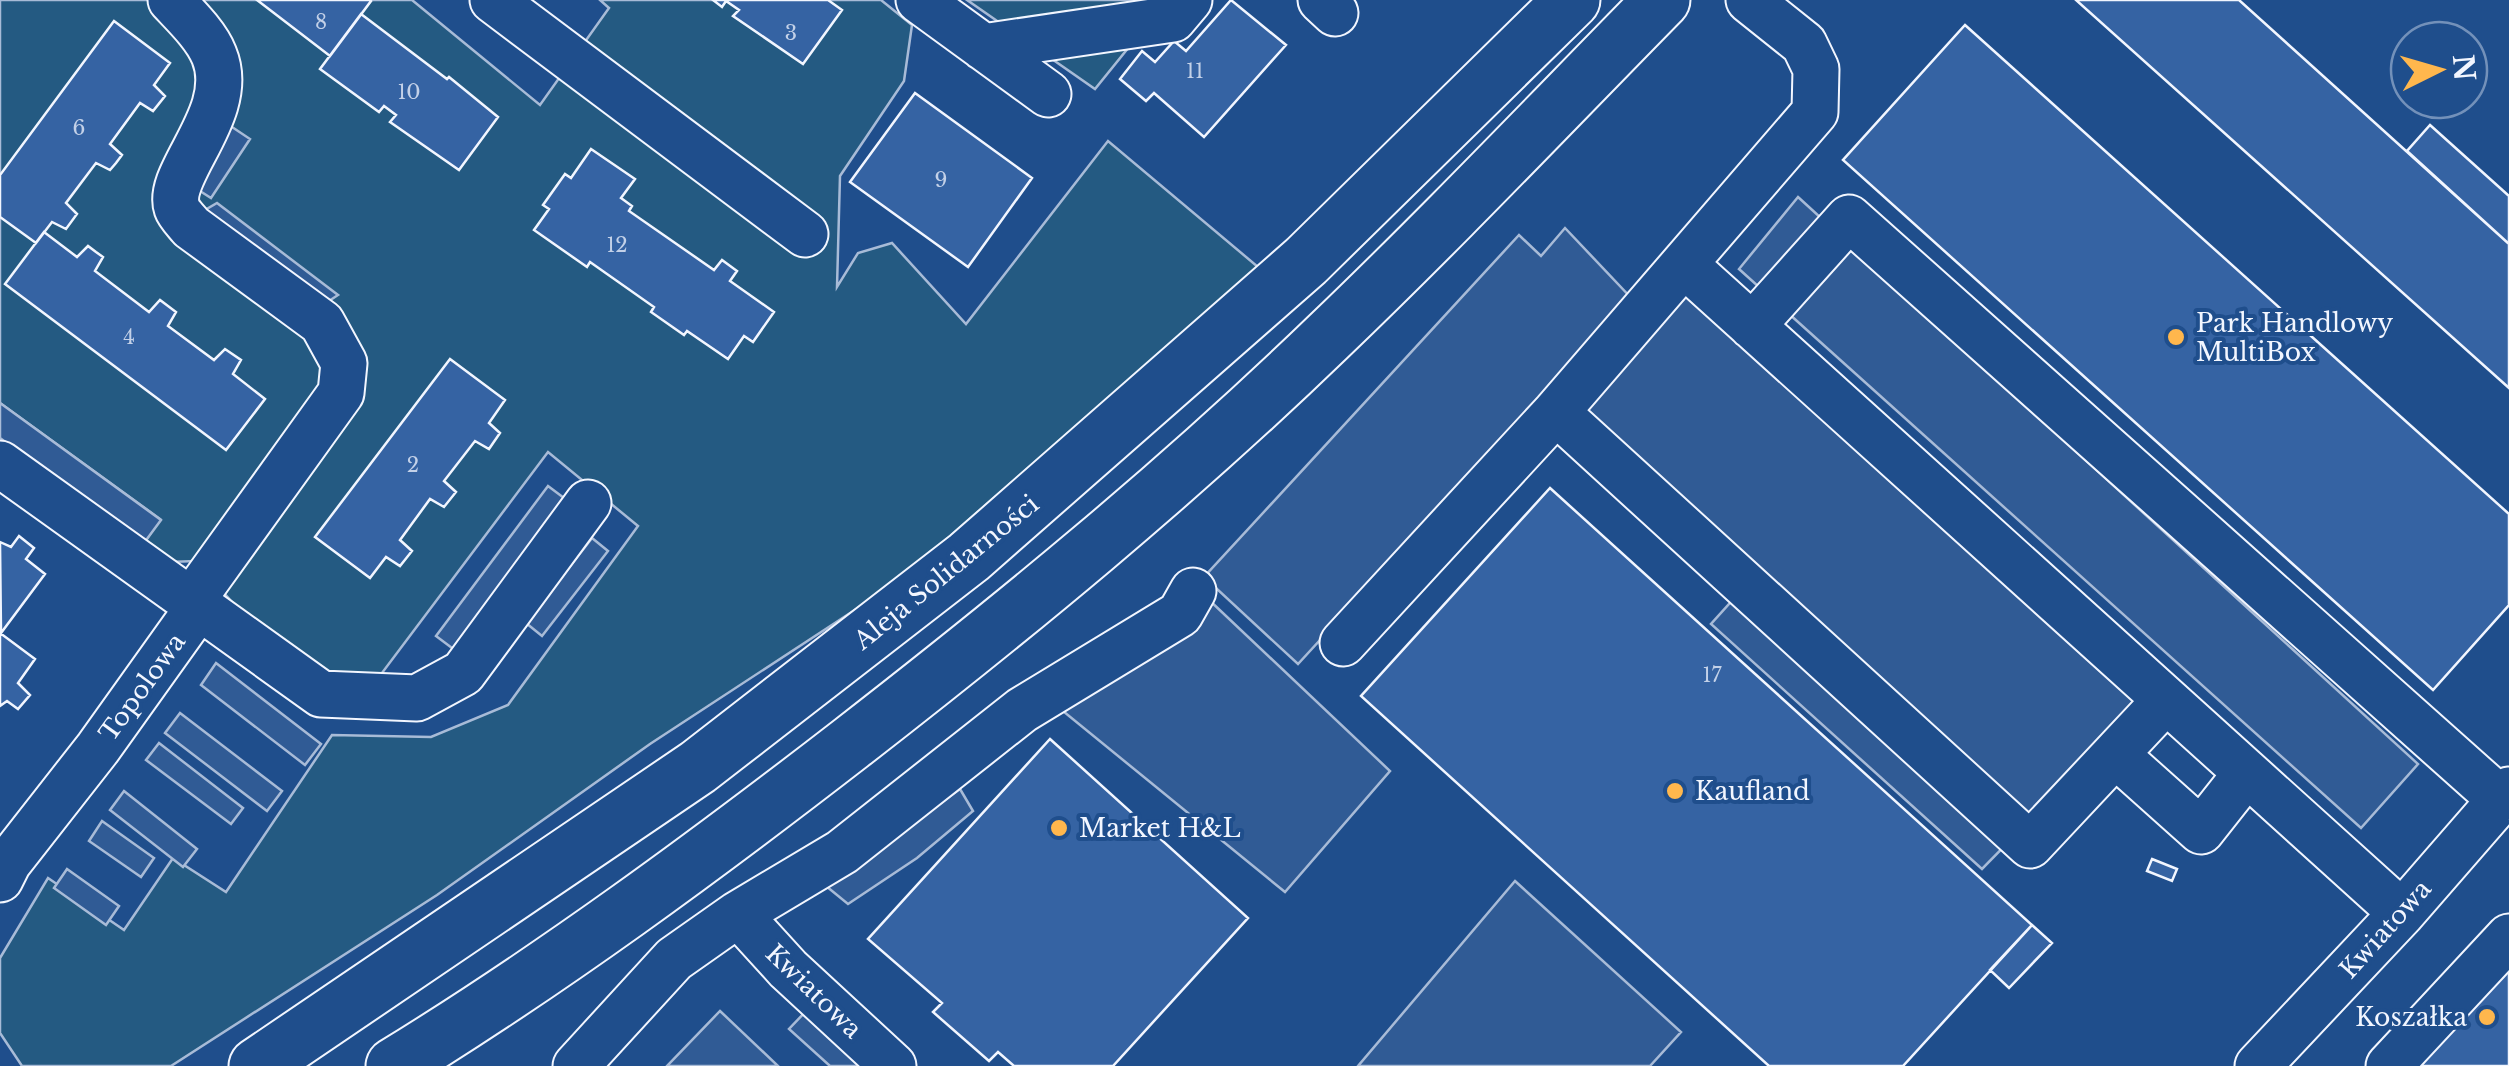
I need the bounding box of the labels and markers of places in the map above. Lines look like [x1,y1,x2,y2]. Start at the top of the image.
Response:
place label: Park Handlowy MultiBox [2196,308,2393,368]
marker: Park Handlowy MultiBox [2165,326,2187,348]
place label: Kaufland [1695,776,1810,807]
marker: Kaufland [1664,780,1686,802]
place label: Market H&L [1079,813,1241,844]
marker: Market H&L [1048,817,1070,839]
place label: Koszałka [2355,1002,2467,1033]
marker: Koszałka [2476,1006,2498,1028]

